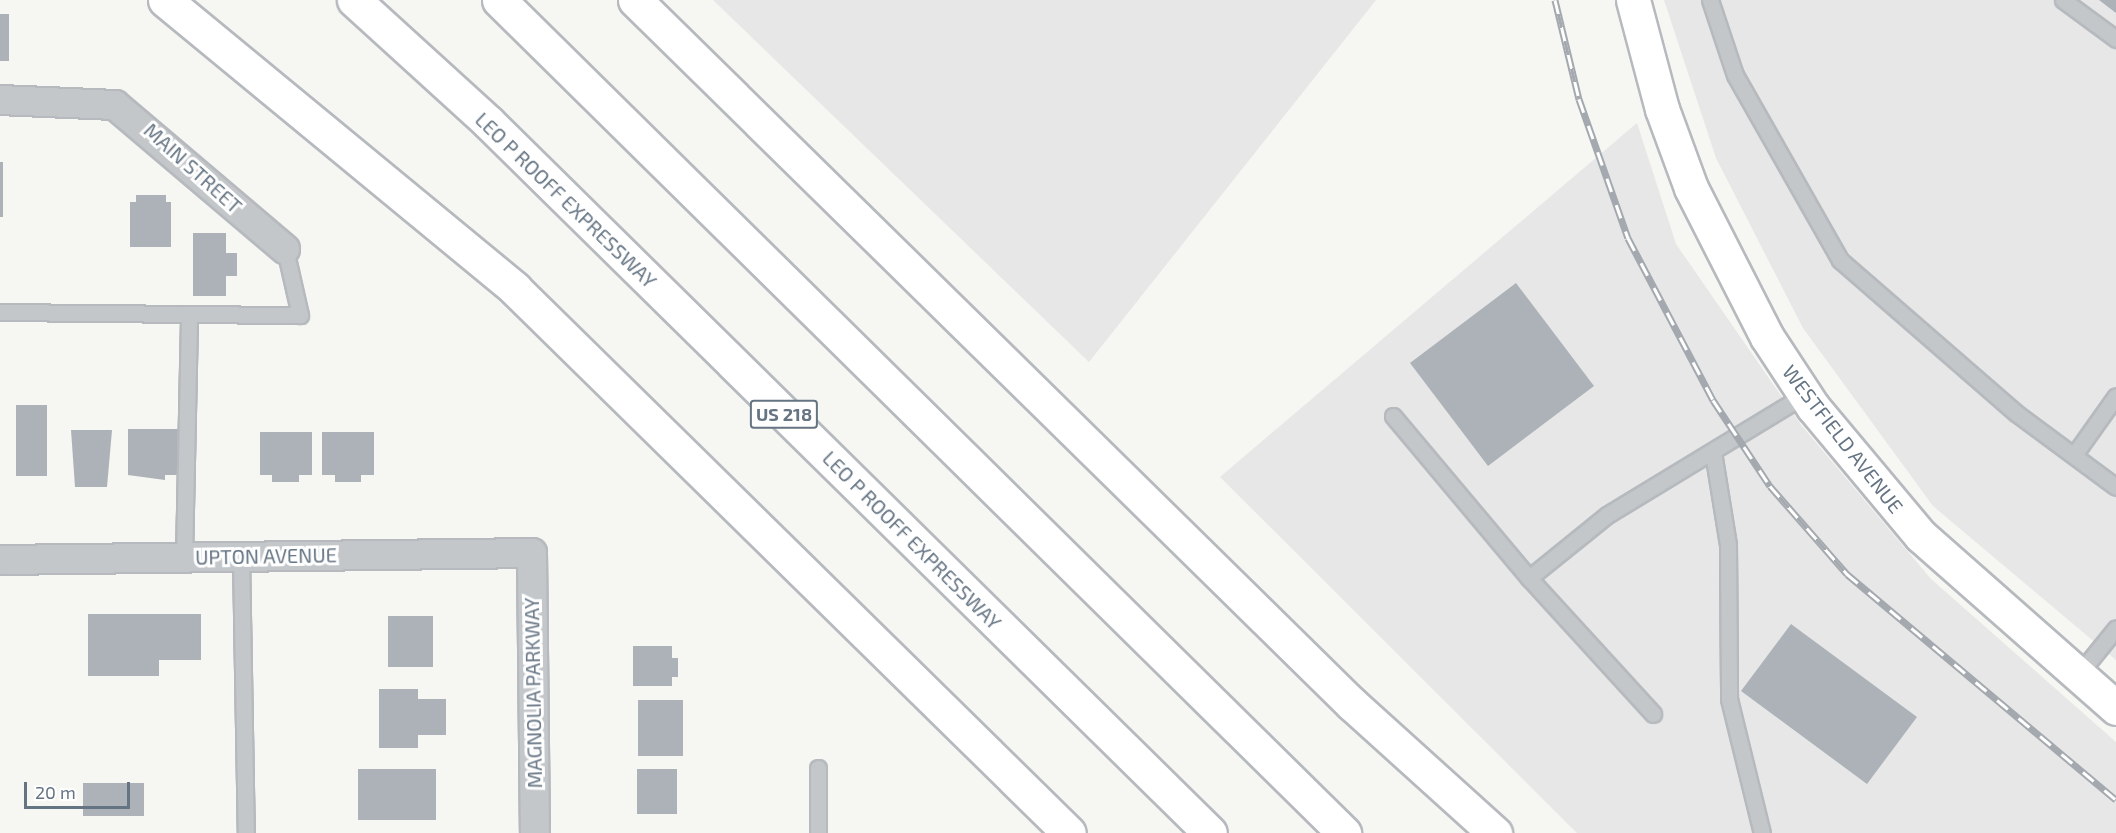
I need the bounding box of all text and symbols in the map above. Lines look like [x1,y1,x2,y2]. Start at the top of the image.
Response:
street label: LEO P ROOFF EXPRESSWAY [470,107,662,293]
street label: MAIN STREET [139,118,247,218]
street label: WESTFIELD AVENUE [1778,360,1908,518]
road number: US 218 [750,399,818,429]
street label: LEO P ROOFF EXPRESSWAY [818,446,1006,634]
street label: UPTON AVENUE [195,543,337,569]
street label: MAGNOLIA PARKWAY [519,597,547,789]
scale bar [27,770,134,808]
text: 20 m [35,781,76,803]

